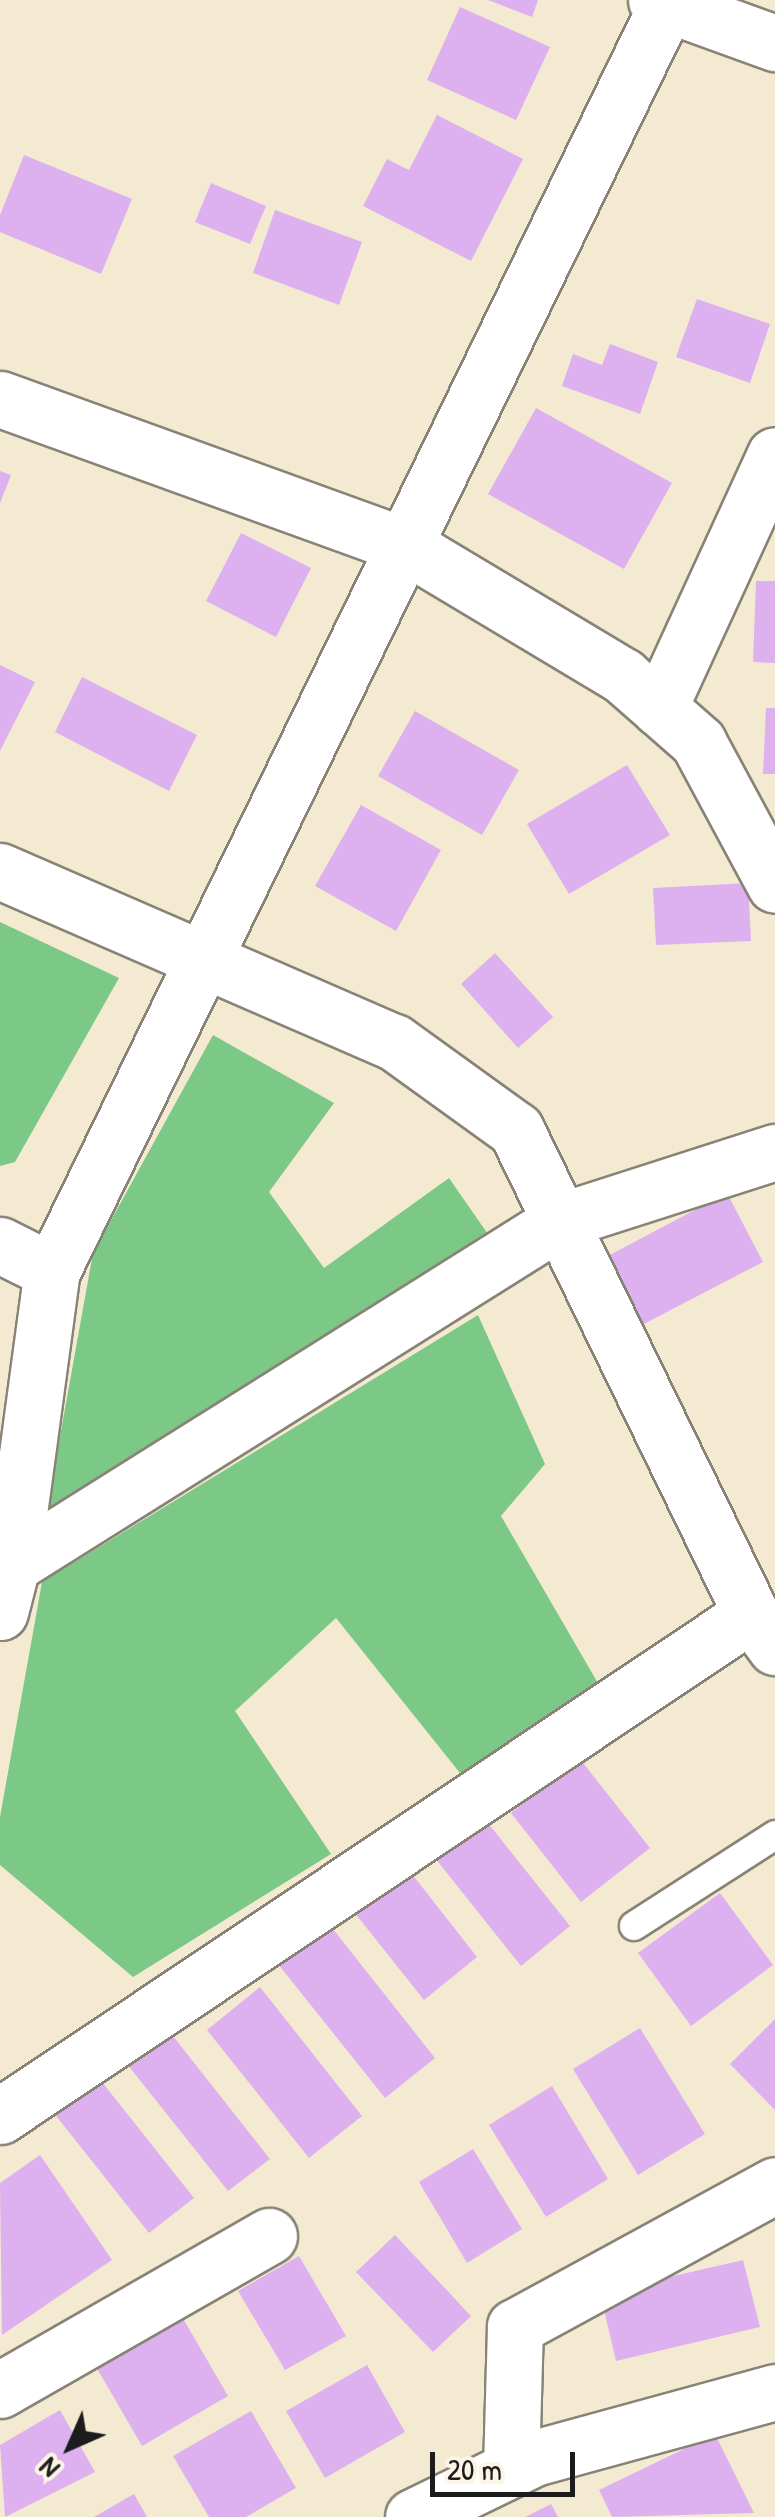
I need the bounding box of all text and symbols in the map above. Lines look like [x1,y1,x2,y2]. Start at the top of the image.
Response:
north arrow [20,2397,120,2497]
scale bar [435,2432,580,2494]
text: 20 m [447,2449,502,2489]
text: N [30,2450,67,2487]

